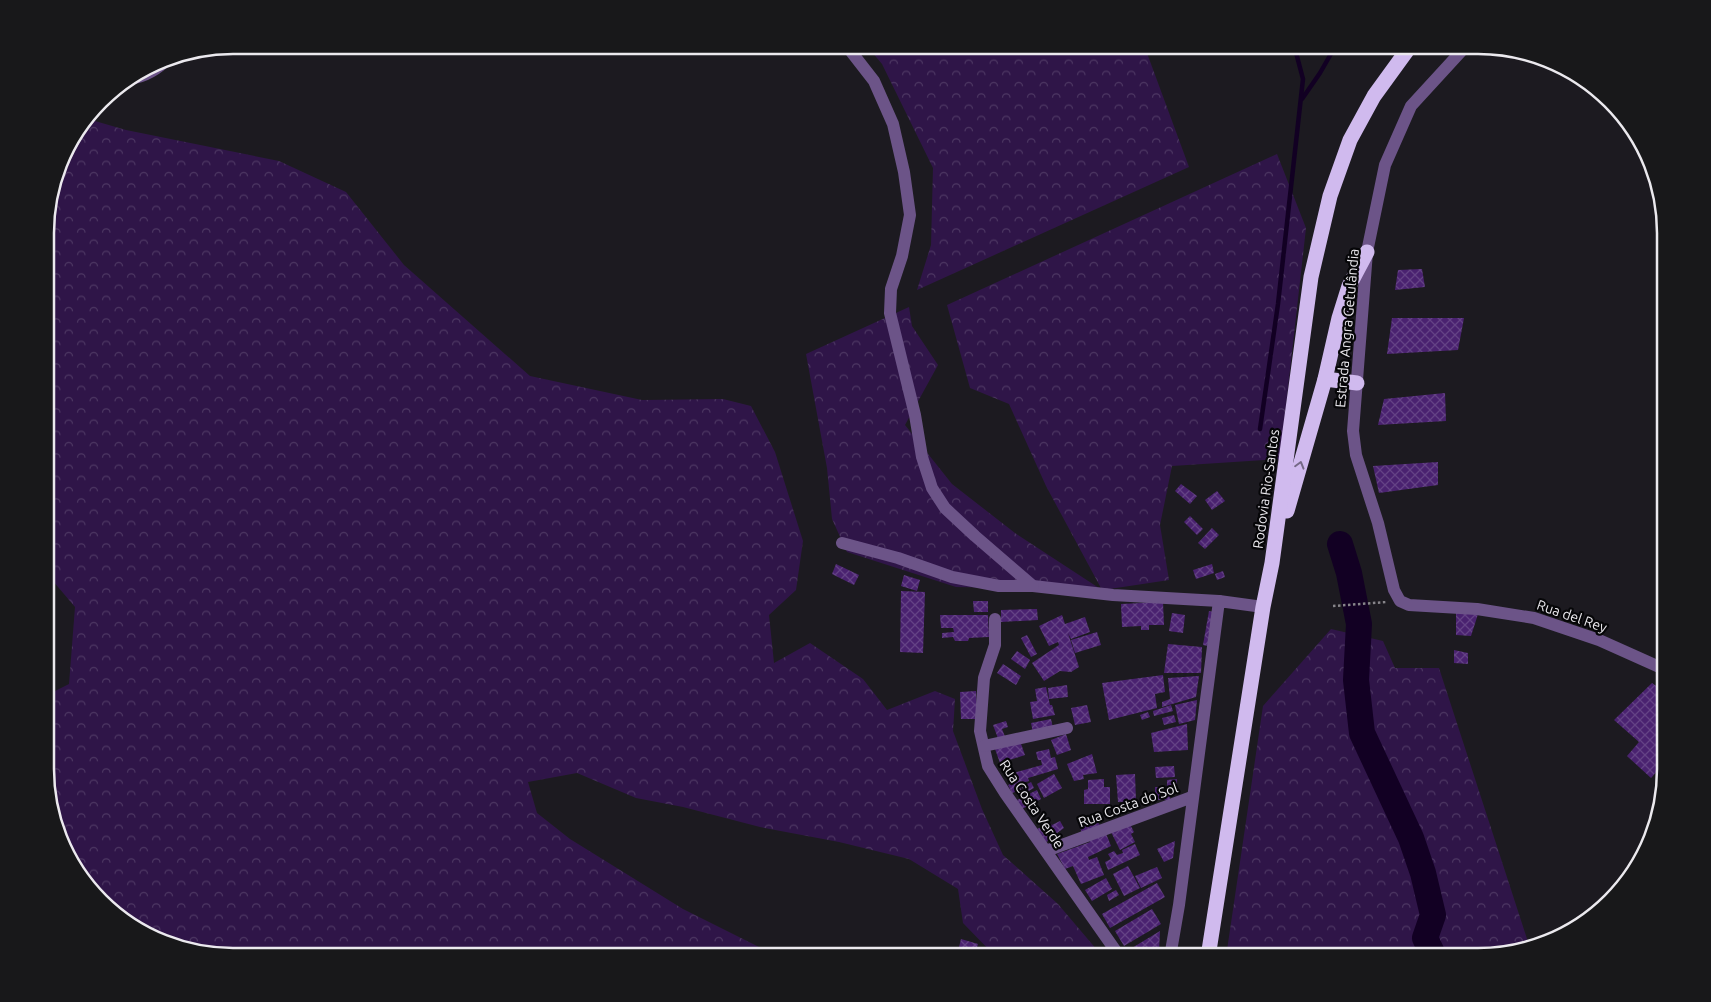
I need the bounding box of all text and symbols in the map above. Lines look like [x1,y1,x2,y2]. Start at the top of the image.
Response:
street label: Estrada Angra Getulândia [1332,248,1362,408]
street label: Rodovia Rio-Santos [1250,428,1282,550]
one-way arrow [1295,462,1305,470]
street label: Rua del Rey [1535,597,1609,636]
street label: Rua Costa Verde [997,757,1067,851]
street label: Rua Costa do Sol [1076,779,1180,830]

